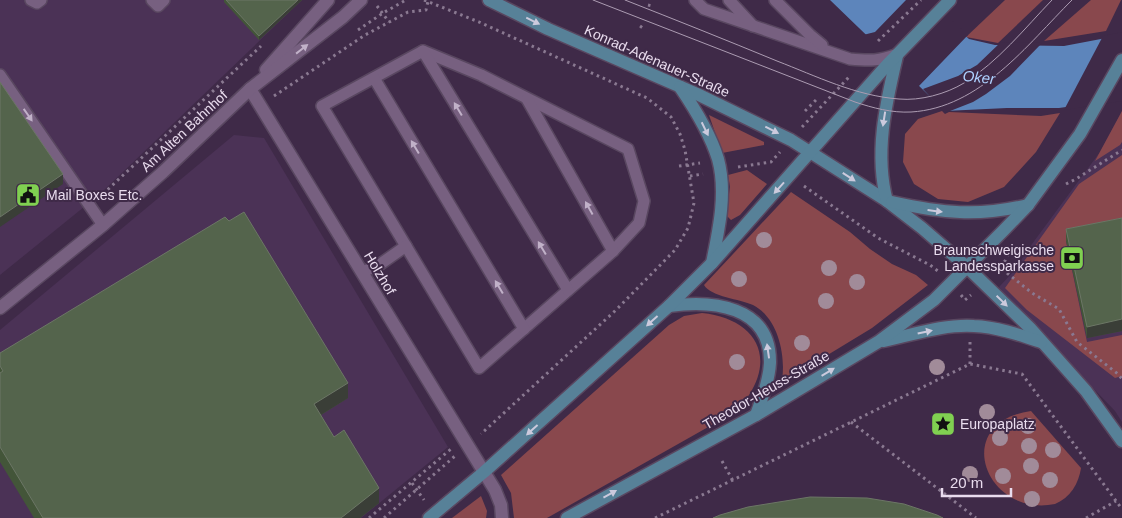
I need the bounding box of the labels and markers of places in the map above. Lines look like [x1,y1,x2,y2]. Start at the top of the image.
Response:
public building icon: Mail Boxes Etc. [15,182,41,208]
place label: Mail Boxes Etc. [46,187,142,203]
place label: Braunschweigische Landessparkasse [933,242,1054,274]
bank icon: Braunschweigische Landessparkasse [1059,245,1085,271]
place icon: Europaplatz [930,411,956,437]
place label: Europaplatz [960,416,1035,432]

